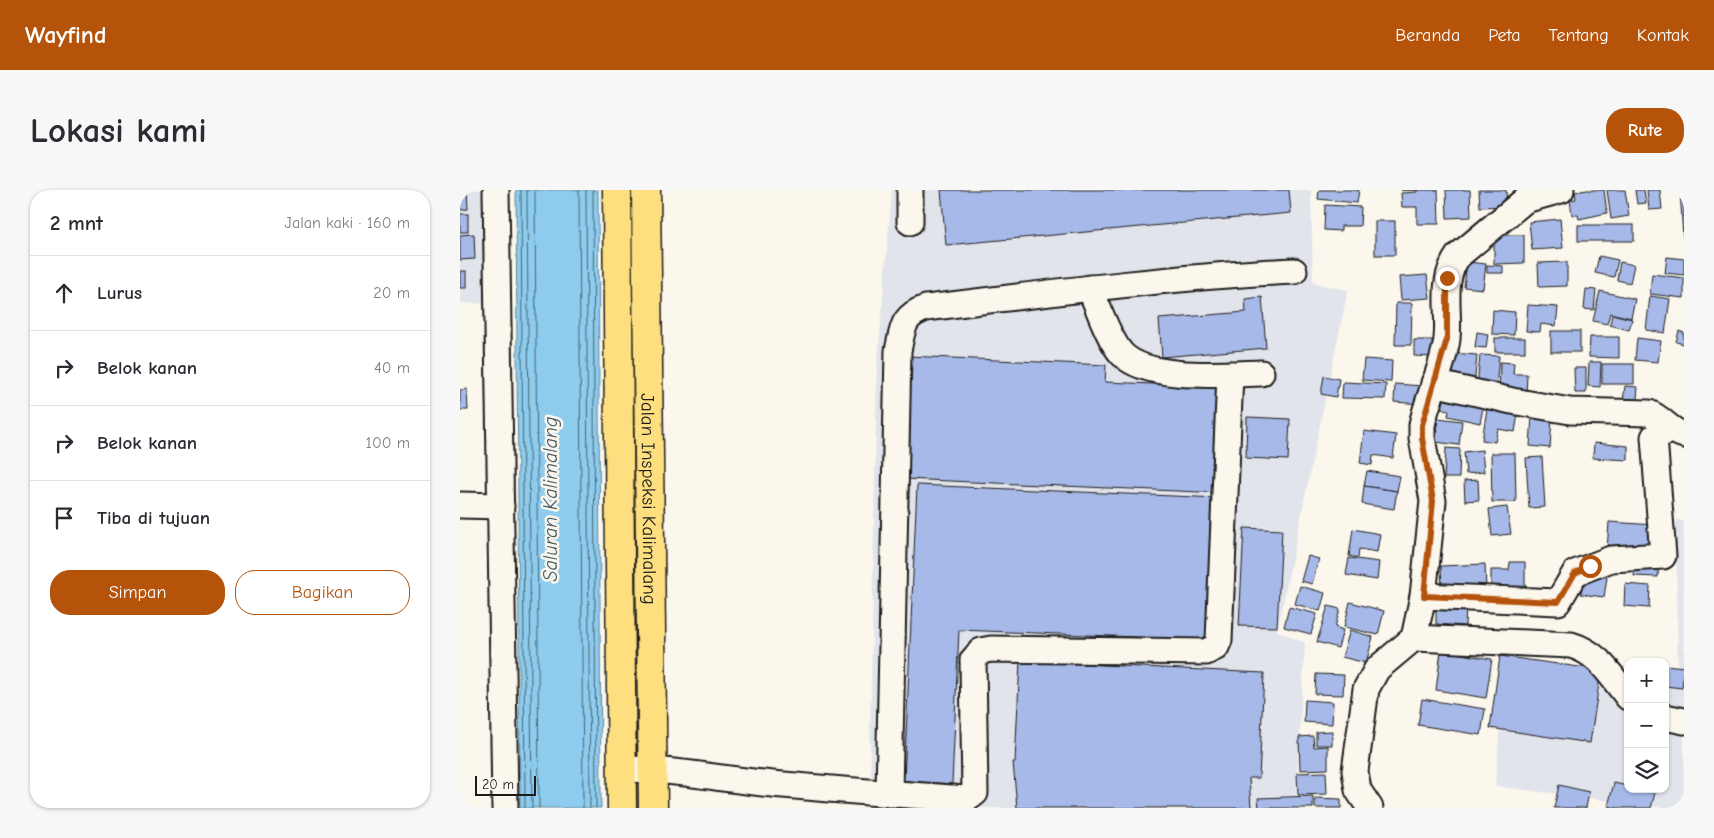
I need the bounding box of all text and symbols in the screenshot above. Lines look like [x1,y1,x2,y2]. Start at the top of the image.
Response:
text: Wayfind [25,21,106,49]
text: Beranda [1395,25,1460,46]
text: Peta [1488,25,1520,46]
text: Tentang [1548,25,1609,46]
text: Kontak [1637,25,1689,46]
button: Rute [1606,108,1684,153]
text: Lokasi kami [30,110,207,151]
text: 2 mnt [50,211,103,235]
text: Jalan kaki · 160 m [285,214,410,232]
route end [1436,267,1459,290]
icon: ahead [50,279,78,307]
text: Lurus [97,282,142,304]
text: 20 m [373,284,410,302]
icon: right [50,354,78,382]
text: Belok kanan [97,357,197,379]
text: 40 m [374,359,410,377]
street label: Jalan Inspeksi Kalimalang [636,393,661,605]
water label: Saluran Kalimalang [539,417,562,581]
icon: right [50,429,78,457]
text: Belok kanan [97,432,197,454]
text: 100 m [366,434,410,452]
icon: arrive [50,504,78,532]
text: Tiba di tujuan [97,507,210,529]
route start [1579,555,1602,578]
button: Simpan [50,570,225,615]
button: Bagikan [235,570,410,615]
map controls [1624,658,1669,793]
button: + [1624,658,1669,703]
button: − [1624,703,1669,748]
button: layers [1624,748,1669,793]
scale bar [475,773,536,796]
text: 20 m [482,776,514,793]

